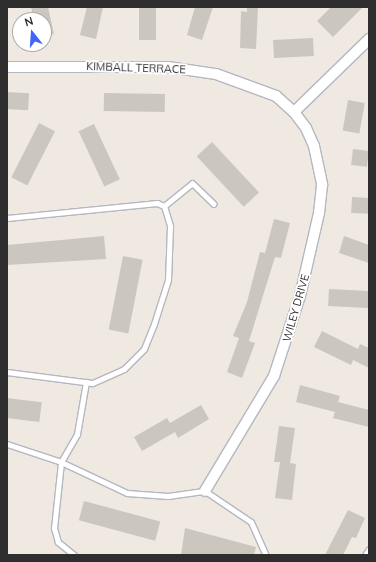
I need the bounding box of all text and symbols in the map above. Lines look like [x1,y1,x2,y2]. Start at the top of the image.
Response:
north arrow [12,12,52,52]
text: N [23,14,35,29]
street label: KIMBALL TERRACE [86,60,186,76]
street label: WILEY DRIVE [280,273,312,343]

